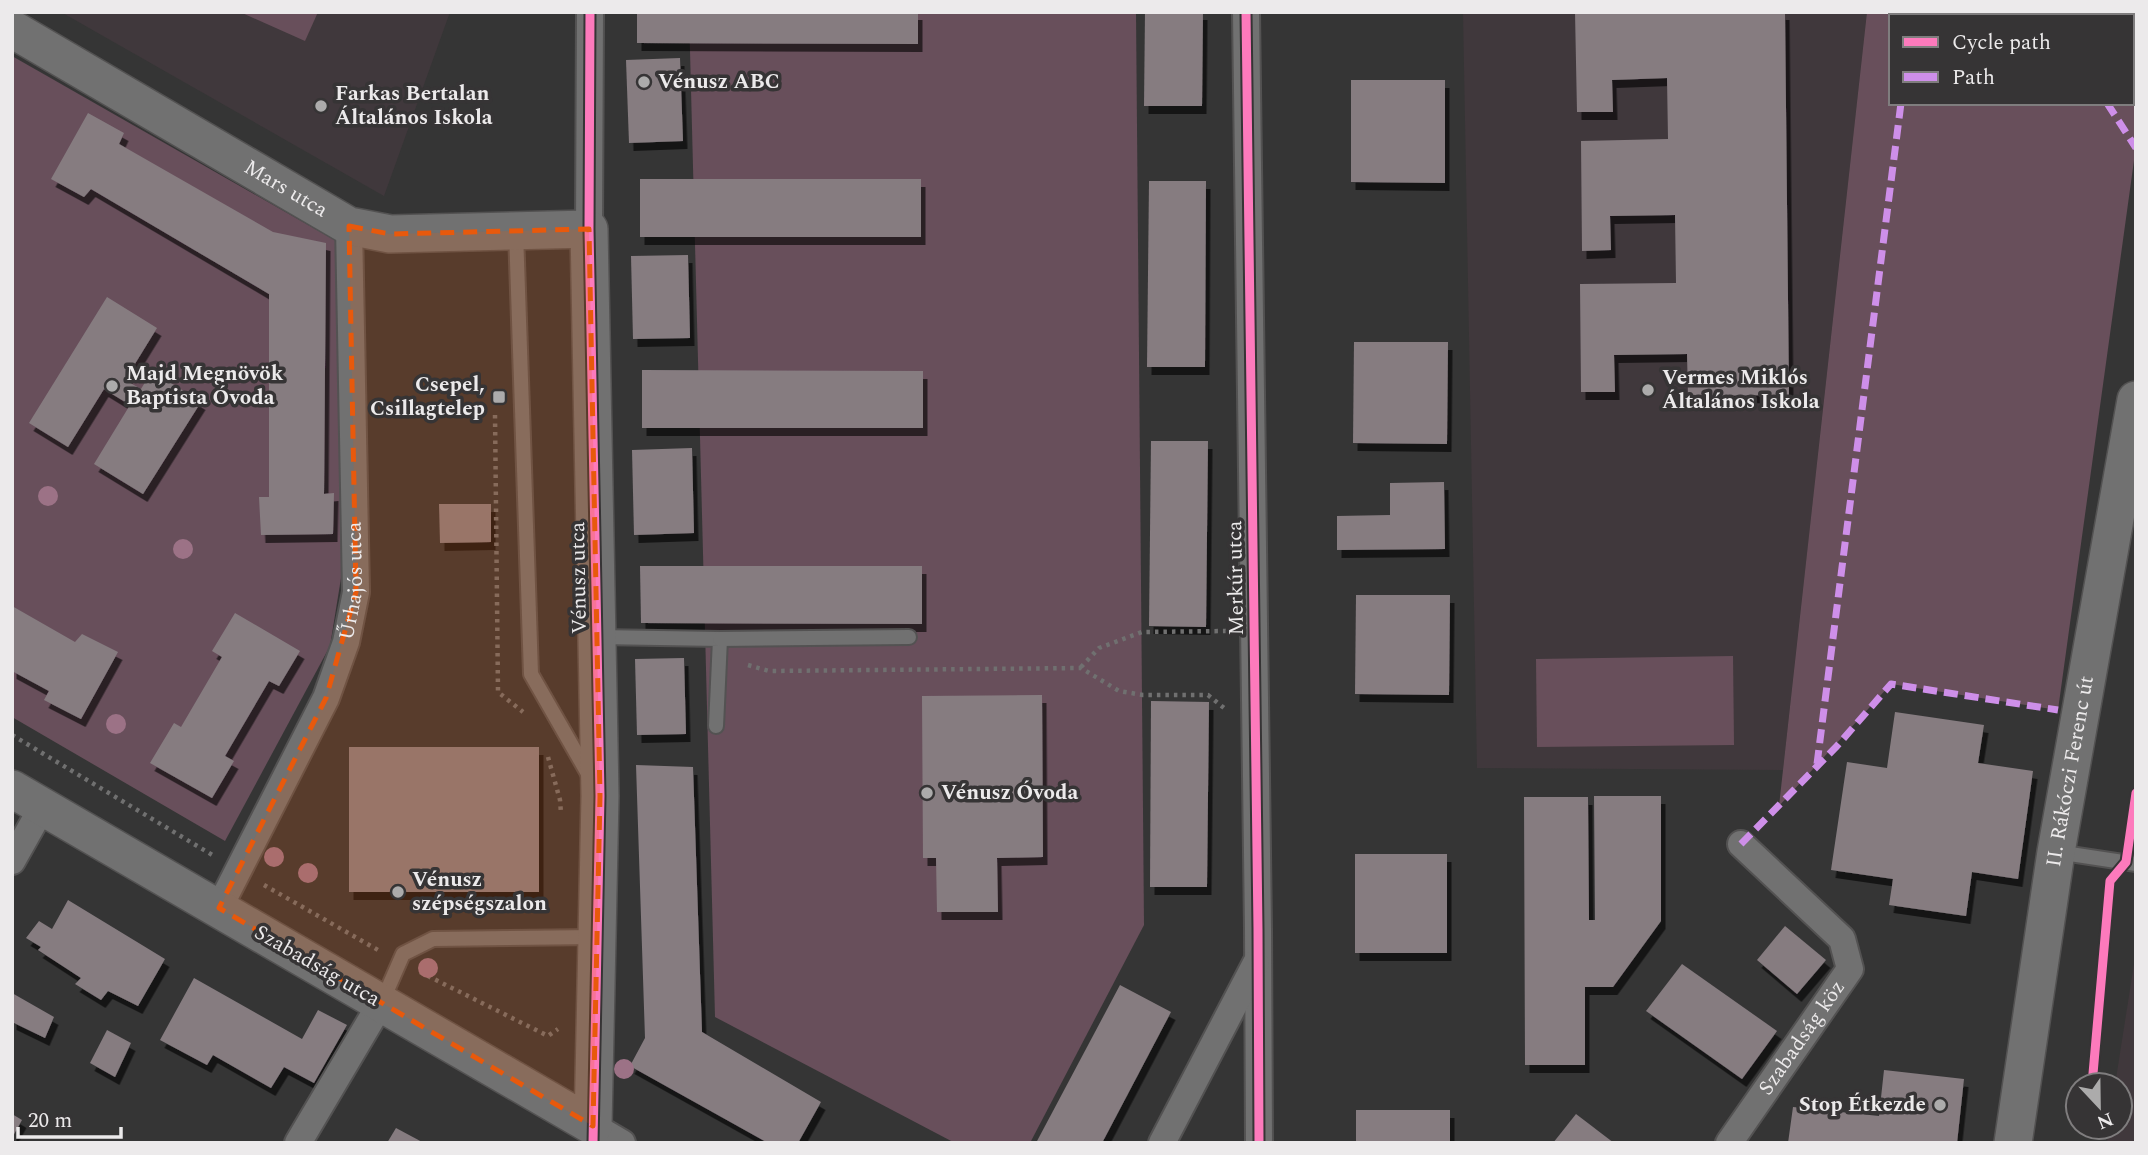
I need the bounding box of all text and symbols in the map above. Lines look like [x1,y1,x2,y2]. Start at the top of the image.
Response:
legend [1889,14,2134,105]
text: Cycle path [1952,27,2051,59]
text: Path [1952,62,1995,94]
place label: Vénusz ABC [658,66,780,98]
marker: Vénusz ABC [636,74,652,90]
place label: Farkas Bertalan Általános Iskola [335,78,493,134]
marker: Farkas Bertalan Általános Iskola [313,98,329,114]
street label: Mars utca [238,152,334,227]
place label: Majd Megnövök Baptista Óvoda [126,358,284,414]
place label: Vermes Miklós Általános Iskola [1662,362,1820,418]
place label: Csepel, Csillagtelep [370,369,485,425]
marker: Majd Megnövök Baptista Óvoda [104,378,120,394]
marker: Vermes Miklós Általános Iskola [1640,382,1656,398]
marker: Csepel, Csillagtelep [491,389,507,405]
street label: Merkúr utca [1219,519,1253,636]
street label: Űrhajós utca [331,521,372,643]
street label: Vénusz utca [562,521,596,634]
street label: II. Rákóczi Ferenc út [2038,673,2103,869]
place label: Vénusz Óvoda [941,777,1079,809]
marker: Vénusz Óvoda [919,785,935,801]
place label: Vénusz szépségszalon [412,864,547,920]
marker: Vénusz szépségszalon [390,884,406,900]
street label: Szabadság utca [248,917,387,1015]
street label: Szabadság köz [1751,974,1854,1102]
north arrow [2064,1071,2134,1141]
place label: Stop Étkezde [1799,1089,1926,1121]
scale bar [18,1096,121,1140]
marker: Stop Étkezde [1932,1097,1948,1113]
text: N [2092,1104,2117,1137]
text: 20 m [28,1105,72,1137]

